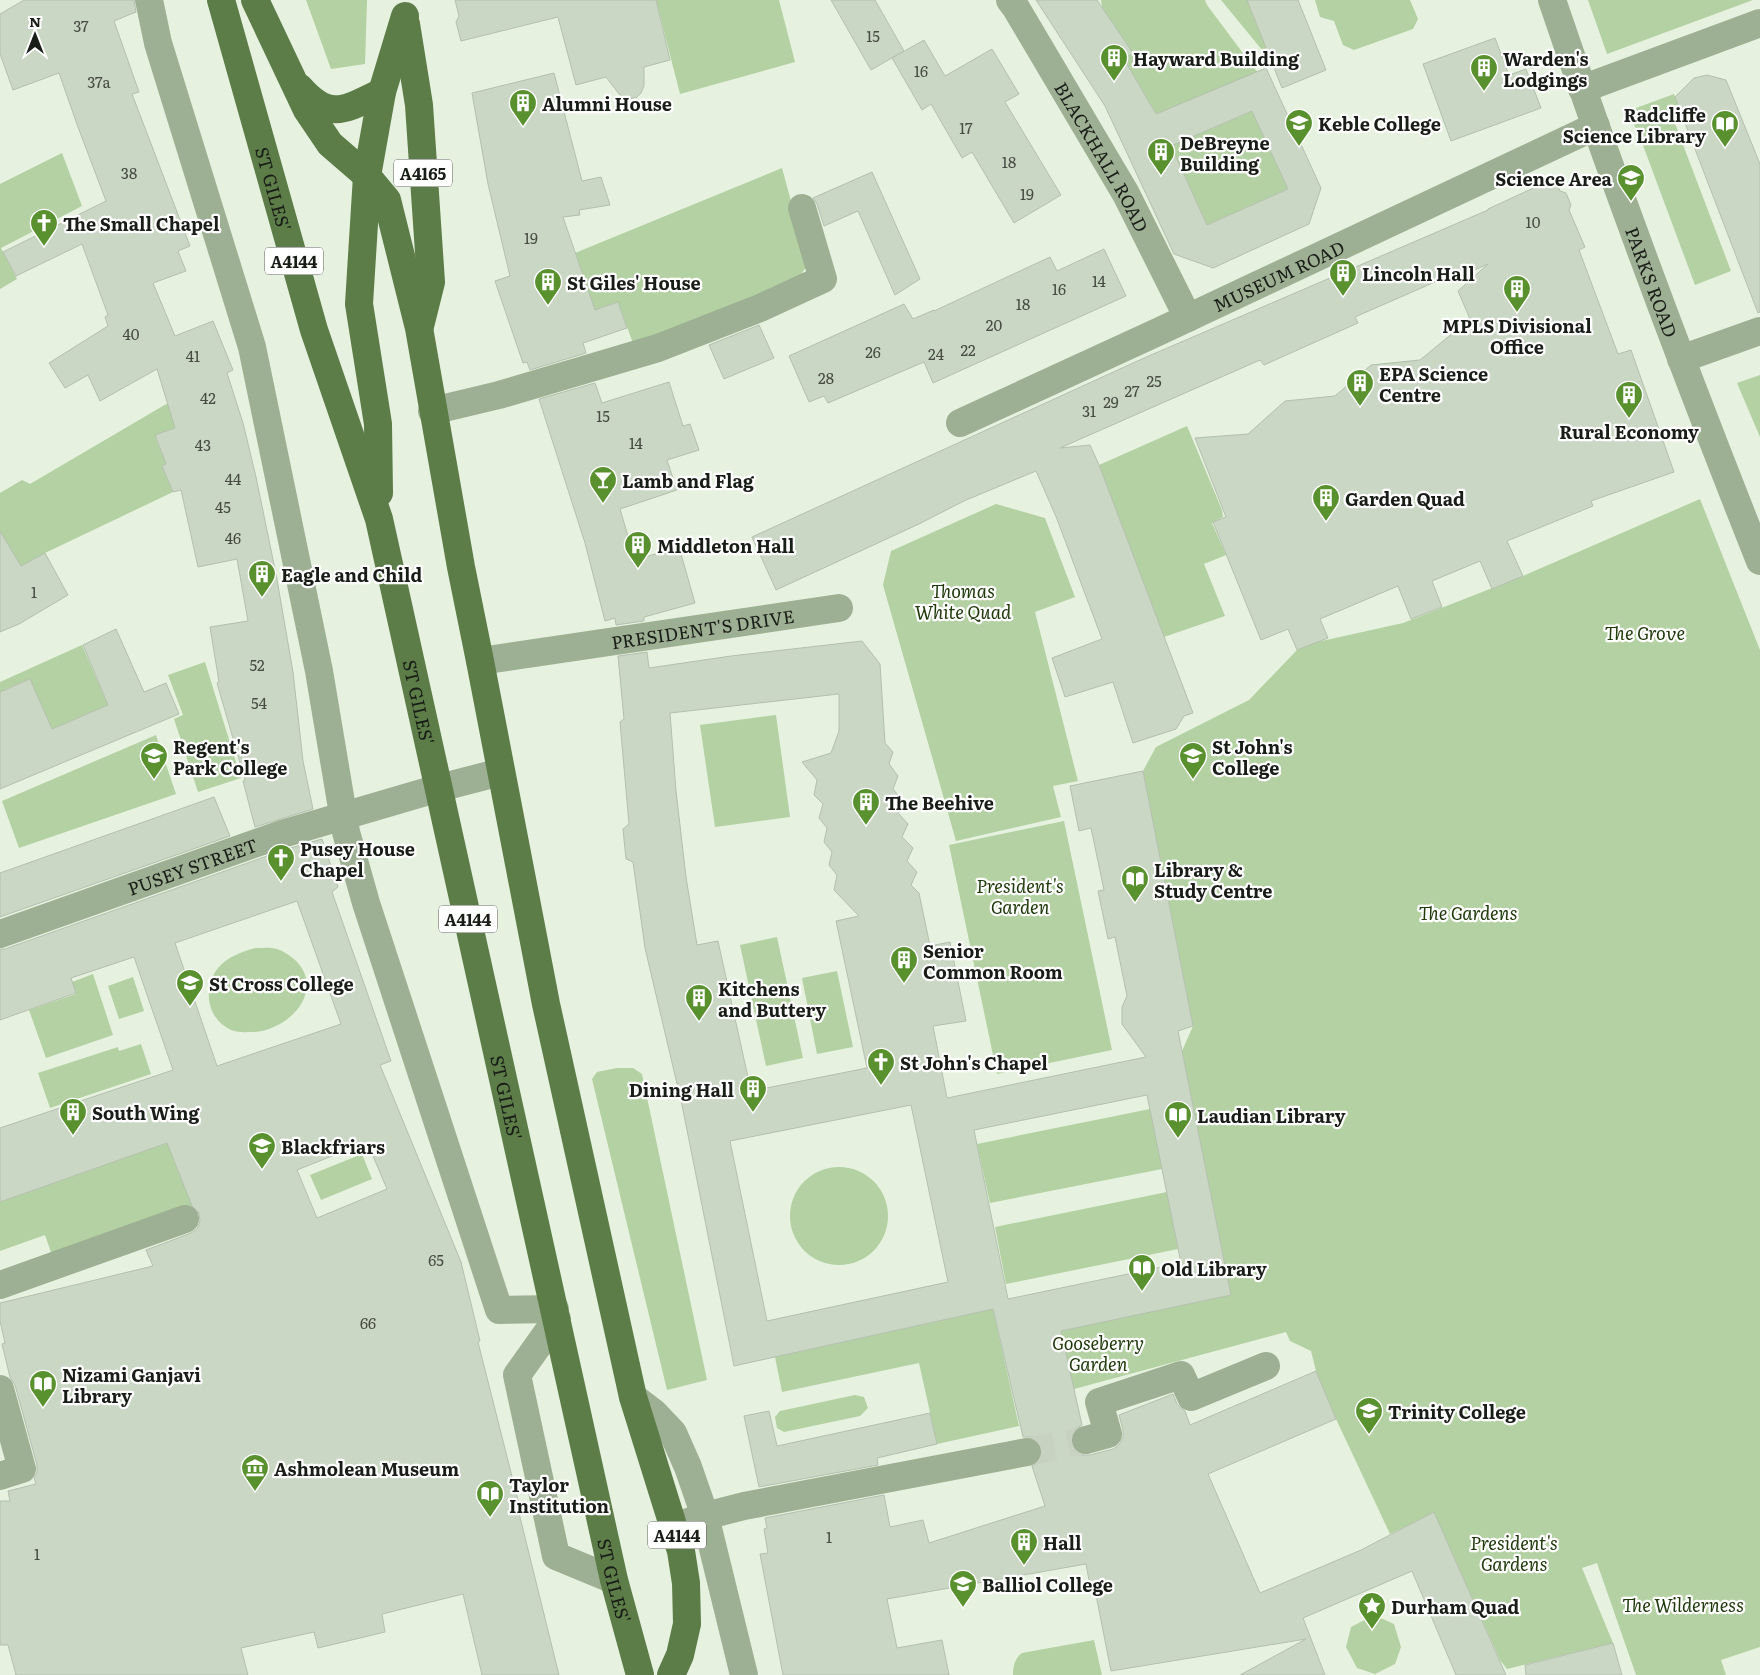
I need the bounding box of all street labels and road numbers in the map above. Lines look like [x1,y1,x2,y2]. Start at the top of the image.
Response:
street label: BLACKHALL ROAD [1049,76,1156,236]
street label: ST GILES' [249,144,299,234]
road number: A4165 [394,160,452,187]
street label: PARKS ROAD [1619,223,1685,341]
street label: MUSEUM ROAD [1208,233,1349,318]
road number: A4144 [265,248,323,274]
street label: PRESIDENT'S DRIVE [609,601,796,655]
street label: ST GILES' [397,657,442,747]
street label: PUSEY STREET [124,830,261,901]
road number: A4144 [439,906,497,932]
street label: ST GILES' [485,1052,530,1142]
road number: A4144 [648,1522,706,1548]
street label: ST GILES' [592,1536,639,1626]

